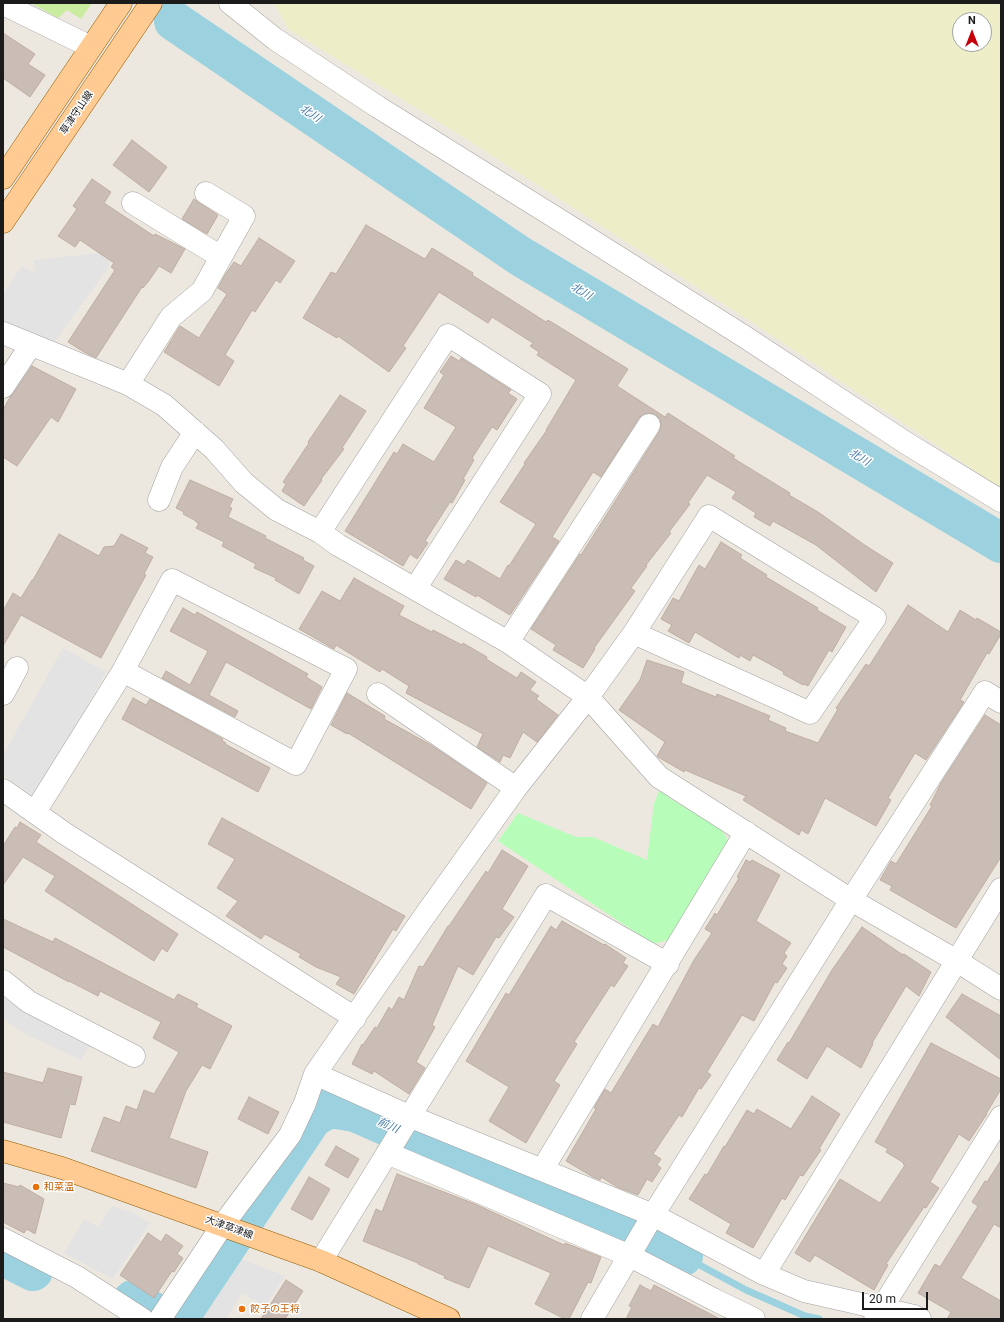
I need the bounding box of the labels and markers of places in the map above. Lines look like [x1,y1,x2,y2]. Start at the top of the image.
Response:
place label: 和菜温 [44,1181,74,1193]
marker: 和菜温 [31,1182,41,1192]
place label: 餃子の王将 [250,1303,300,1315]
marker: 餃子の王将 [237,1304,247,1314]

